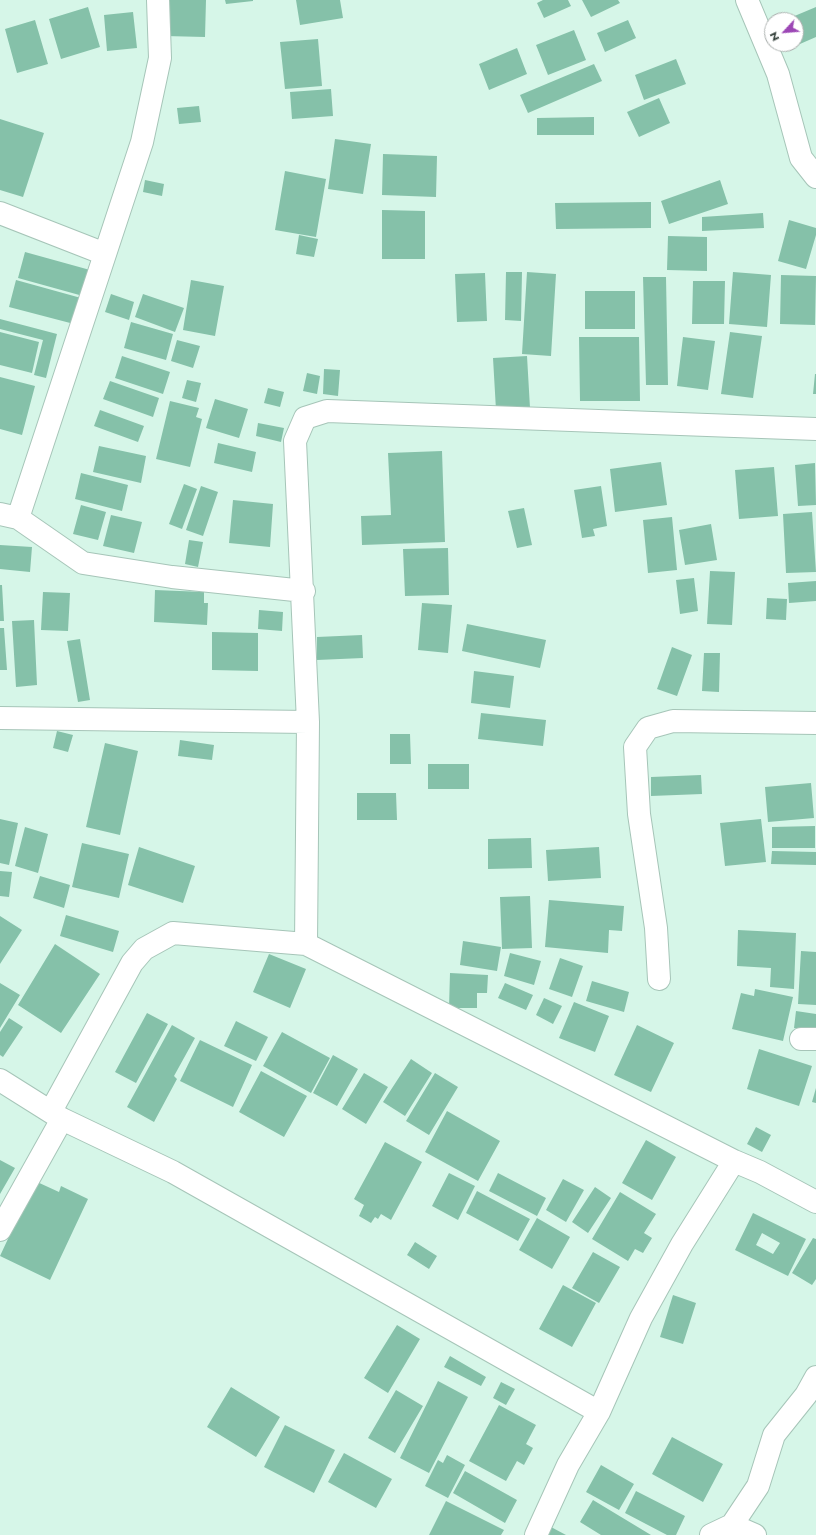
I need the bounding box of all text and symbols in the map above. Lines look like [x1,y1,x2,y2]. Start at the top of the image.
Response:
north arrow [764,12,804,52]
text: N [765,29,783,44]

